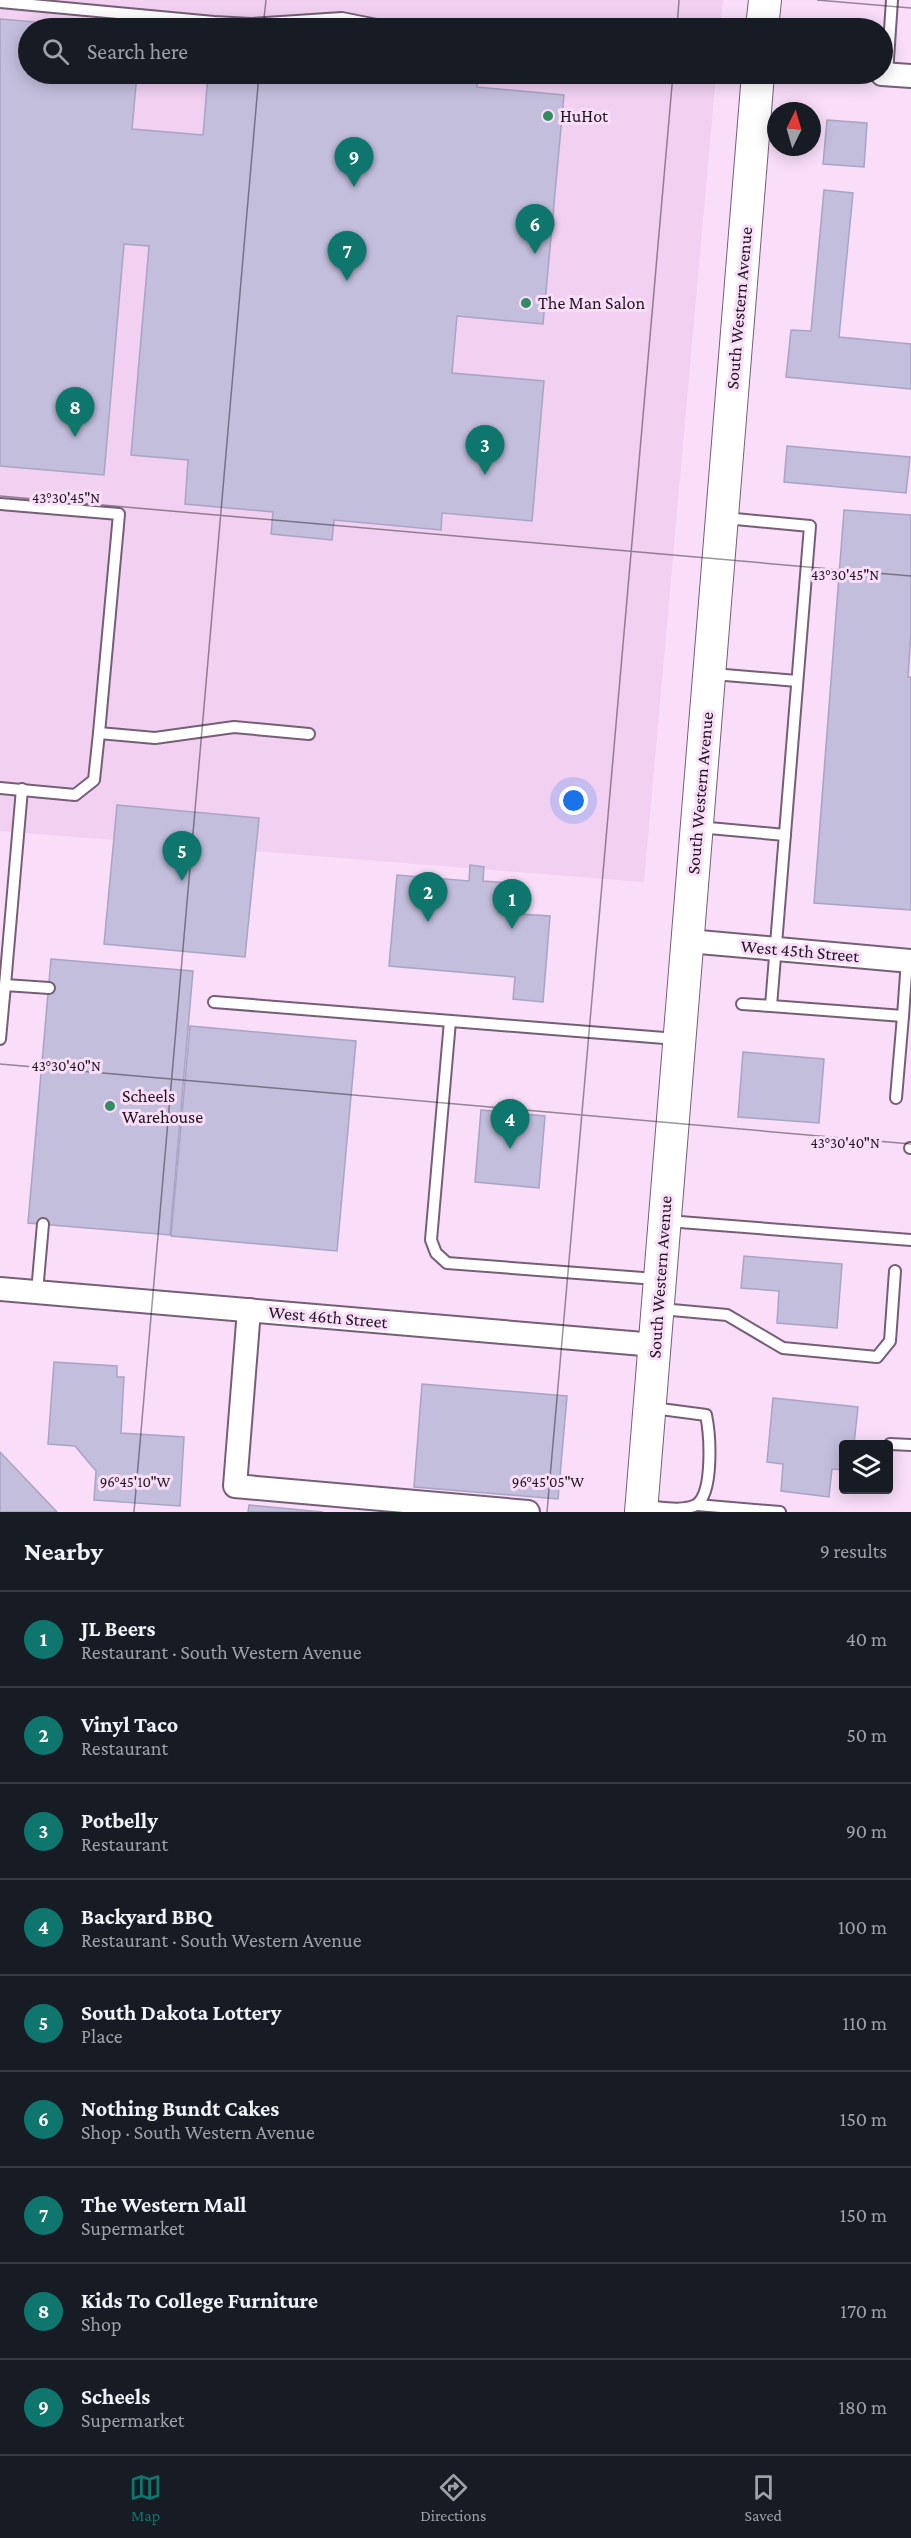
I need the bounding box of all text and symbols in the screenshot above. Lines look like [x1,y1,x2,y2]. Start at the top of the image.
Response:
search box [18,18,893,84]
icon: search [39,35,72,68]
text: Search here [87,39,188,64]
north arrow [767,102,821,156]
place label: HuHot [560,106,609,126]
marker: HuHot [541,109,555,123]
pin: 9 [334,138,374,187]
pin: 6 [516,204,554,254]
street label: South Western Avenue [722,226,756,390]
pin: 7 [328,232,366,281]
place label: The Man Salon [538,293,645,313]
marker: The Man Salon [519,296,533,310]
pin: 8 [56,388,94,437]
pin: 3 [466,426,504,475]
text: 43°30'45"N [32,490,100,506]
text: 43°30'45"N [811,567,879,583]
street label: South Western Avenue [683,711,717,875]
your location [559,786,588,815]
pin: 5 [162,832,201,881]
pin: 2 [408,872,448,922]
pin: 1 [492,880,532,929]
street label: West 45th Street [740,936,861,966]
text: 43°30'40"N [31,1058,101,1074]
place label: Scheels Warehouse [122,1086,203,1127]
marker: Scheels Warehouse [103,1099,117,1113]
pin: 4 [490,1100,530,1149]
text: 43°30'40"N [810,1135,880,1151]
street label: South Western Avenue [644,1195,676,1359]
street label: West 46th Street [268,1302,389,1332]
map controls [839,1440,893,1494]
button: layers [839,1440,893,1494]
text: 96°45'10"W [100,1474,170,1490]
text: 96°45'05"W [512,1474,584,1490]
text: Nearby [24,1537,103,1566]
text: 9 results [820,1540,887,1562]
text: JL Beers [81,1616,155,1641]
text: 1 [40,1628,47,1650]
text: 40 m [846,1628,887,1650]
text: Restaurant · South Western Avenue [81,1641,361,1663]
text: Vinyl Taco [81,1712,178,1737]
text: 2 [38,1724,49,1746]
text: 50 m [846,1724,887,1746]
text: Restaurant [81,1737,168,1759]
text: Potbelly [81,1808,158,1833]
text: 3 [39,1820,48,1842]
text: 90 m [846,1820,887,1842]
text: Restaurant [81,1833,168,1855]
text: Backyard BBQ [81,1904,213,1929]
text: 4 [38,1916,49,1938]
text: 100 m [838,1916,887,1938]
text: Restaurant · South Western Avenue [81,1929,361,1951]
text: South Dakota Lottery [81,2000,281,2025]
text: 5 [39,2012,48,2034]
text: 110 m [843,2012,887,2034]
text: Place [81,2025,123,2047]
text: Nothing Bundt Cakes [81,2096,279,2121]
text: 6 [38,2108,49,2130]
text: 150 m [840,2108,887,2130]
text: Shop · South Western Avenue [81,2121,315,2143]
text: The Western Mall [81,2192,247,2217]
text: 7 [39,2204,48,2226]
text: 150 m [840,2204,887,2226]
text: Supermarket [81,2217,184,2239]
text: Kids To College Furniture [81,2288,318,2313]
text: 8 [38,2300,49,2322]
text: 170 m [840,2300,887,2322]
text: Shop [81,2313,122,2335]
text: Scheels [81,2384,150,2409]
text: 9 [38,2396,49,2418]
text: 180 m [838,2396,887,2418]
text: Supermarket [81,2409,184,2431]
tab: Map [129,2471,162,2524]
tab: Directions [420,2471,486,2524]
tab: Saved [744,2471,782,2524]

